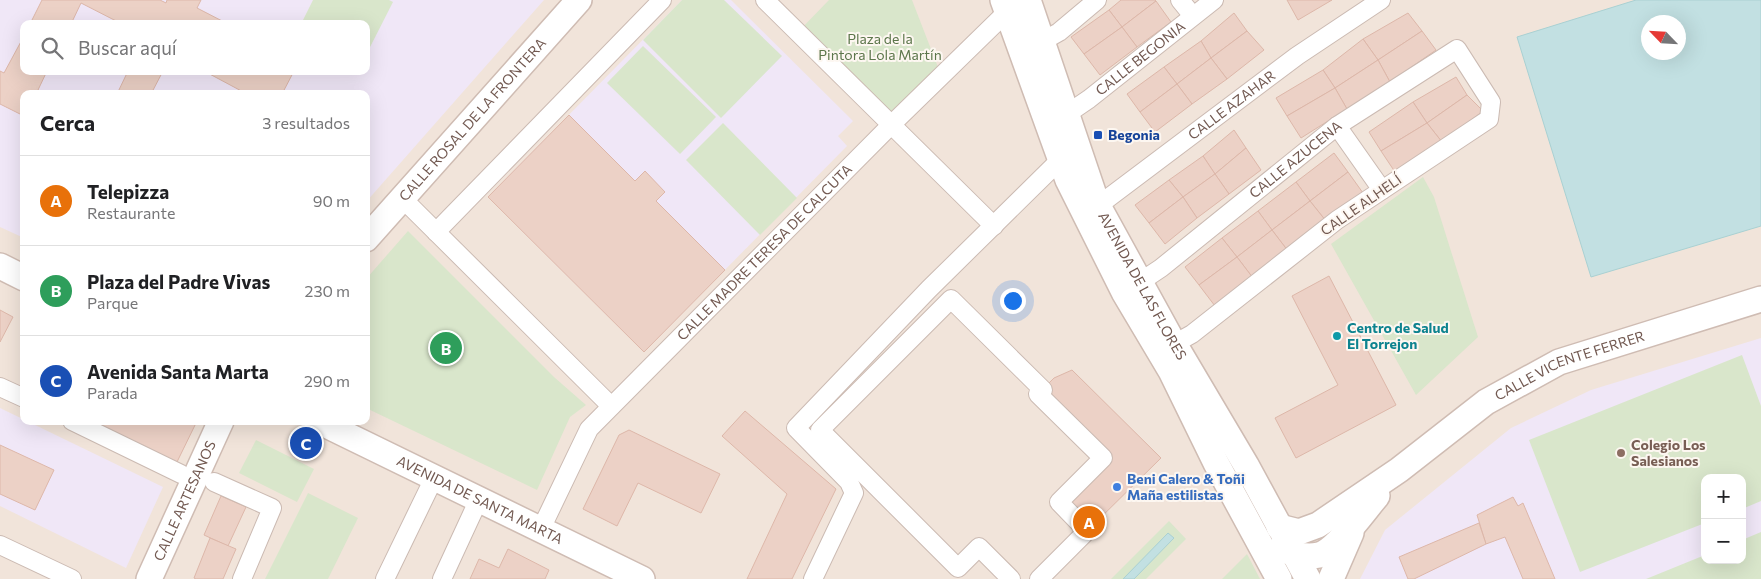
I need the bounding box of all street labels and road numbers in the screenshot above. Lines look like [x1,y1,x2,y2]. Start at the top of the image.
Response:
street label: CALLE BEGONIA [1092,17,1188,99]
street label: CALLE ROSAL DE LA FRONTERA [395,34,549,204]
street label: CALLE AZAHAR [1184,67,1278,143]
street label: CALLE AZUCENA [1246,117,1345,201]
street label: CALLE MADRE TERESA DE CALCUTA [673,160,855,344]
street label: CALLE ALHELÍ [1317,170,1405,239]
street label: AVENIDA DE LAS FLORES [1095,209,1191,363]
street label: CALLE VICENTE FERRER [1492,327,1646,404]
street label: CALLE ARTESANOS [149,438,219,563]
street label: AVENIDA DE SANTA MARTA [394,452,566,547]

